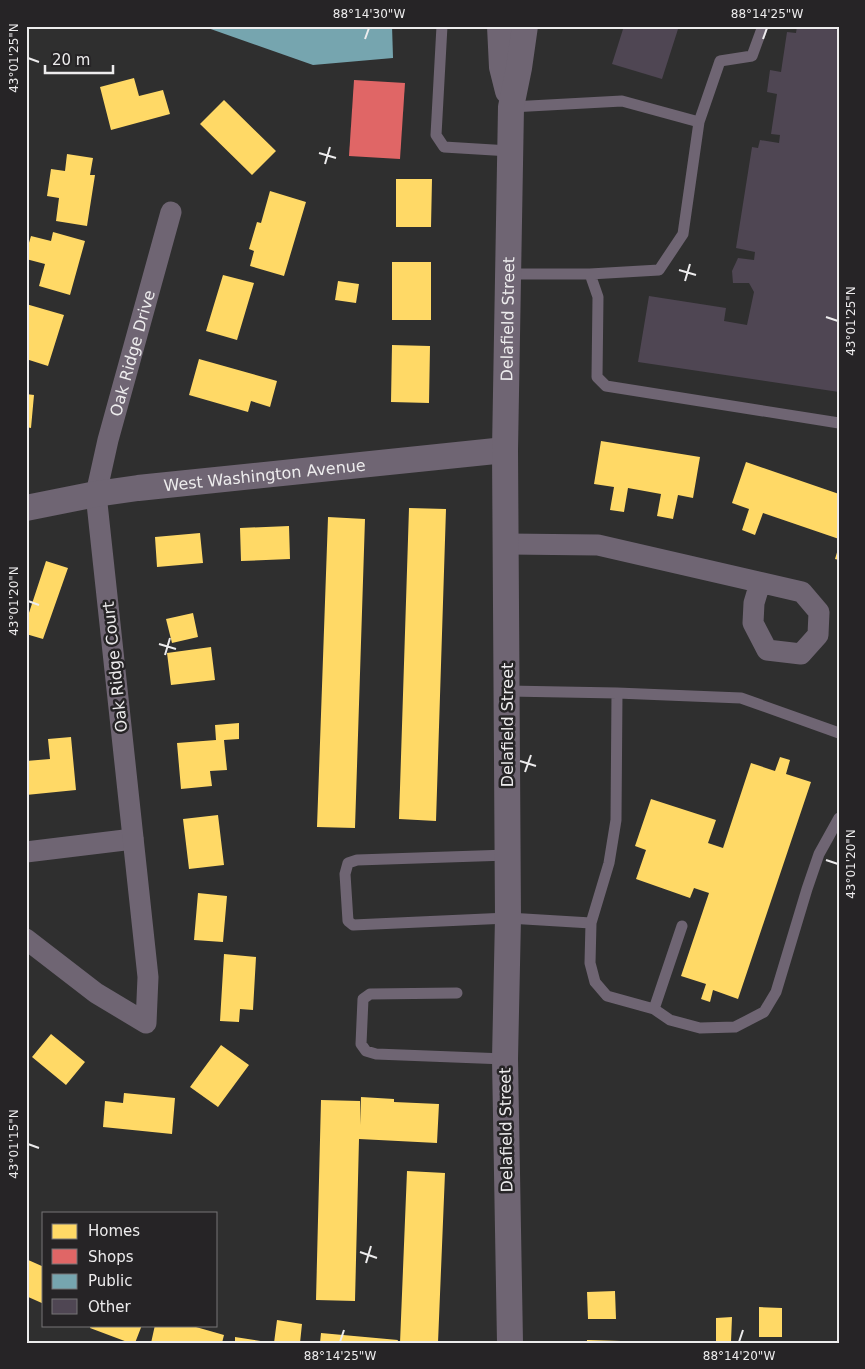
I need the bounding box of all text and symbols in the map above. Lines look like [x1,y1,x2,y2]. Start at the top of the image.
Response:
text: 88°14'30"W [333,7,405,21]
text: 88°14'25"W [731,7,803,21]
text: 43°01'25"N [7,23,21,93]
scale bar [45,42,112,74]
text: 20 m [52,51,90,69]
street label: Delafield Street [497,257,518,382]
text: 43°01'25"N [844,286,858,356]
street label: Oak Ridge Drive [106,288,159,418]
street label: West Washington Avenue [163,455,366,495]
text: 43°01'20"N [7,566,21,636]
street label: Oak Ridge Court [99,601,131,733]
street label: Delafield Street [498,663,517,787]
text: 43°01'20"N [844,829,858,899]
street label: Delafield Street [495,1068,517,1192]
text: 43°01'15"N [7,1109,21,1179]
legend [42,1212,218,1326]
text: Homes [88,1222,140,1240]
text: Shops [88,1248,134,1266]
text: Public [88,1272,132,1290]
text: Other [88,1298,131,1316]
text: 88°14'25"W [304,1349,376,1363]
text: 88°14'20"W [703,1349,775,1363]

